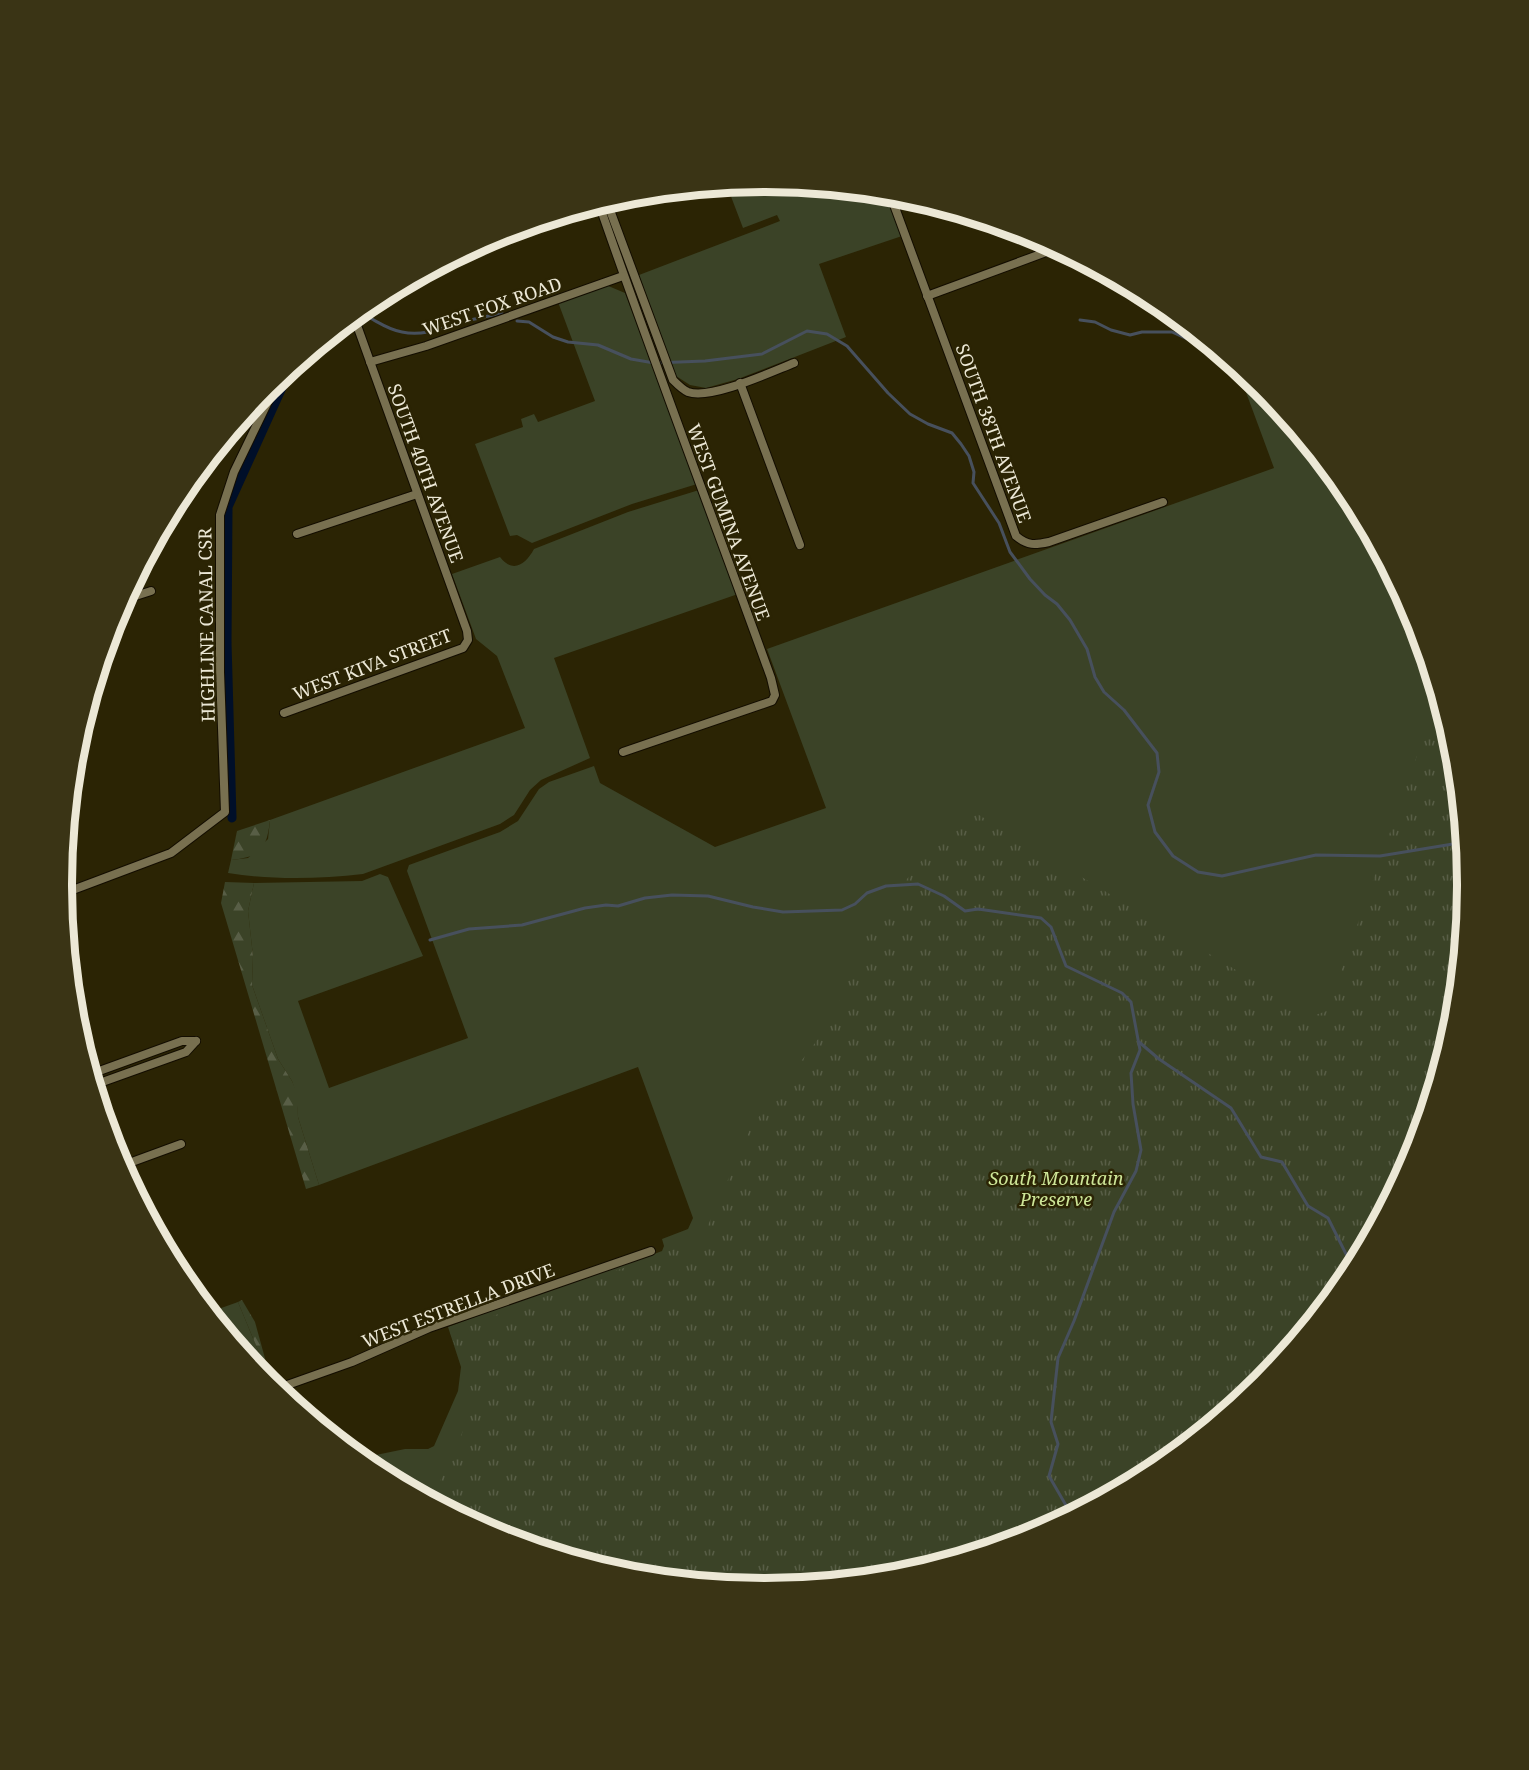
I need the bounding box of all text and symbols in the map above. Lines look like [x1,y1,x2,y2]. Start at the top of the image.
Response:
street label: WEST FOX ROAD [419,271,565,341]
street label: SOUTH 38TH AVENUE [950,340,1038,526]
street label: SOUTH 40TH AVENUE [382,380,470,566]
street label: WEST GUMINA AVENUE [682,420,776,624]
street label: HIGHLINE CANAL CSR [192,528,220,722]
street label: WEST KIVA STREET [289,623,455,705]
park label: South Mountain Preserve [988,1166,1124,1211]
street label: WEST ESTRELLA DRIVE [358,1257,558,1353]

